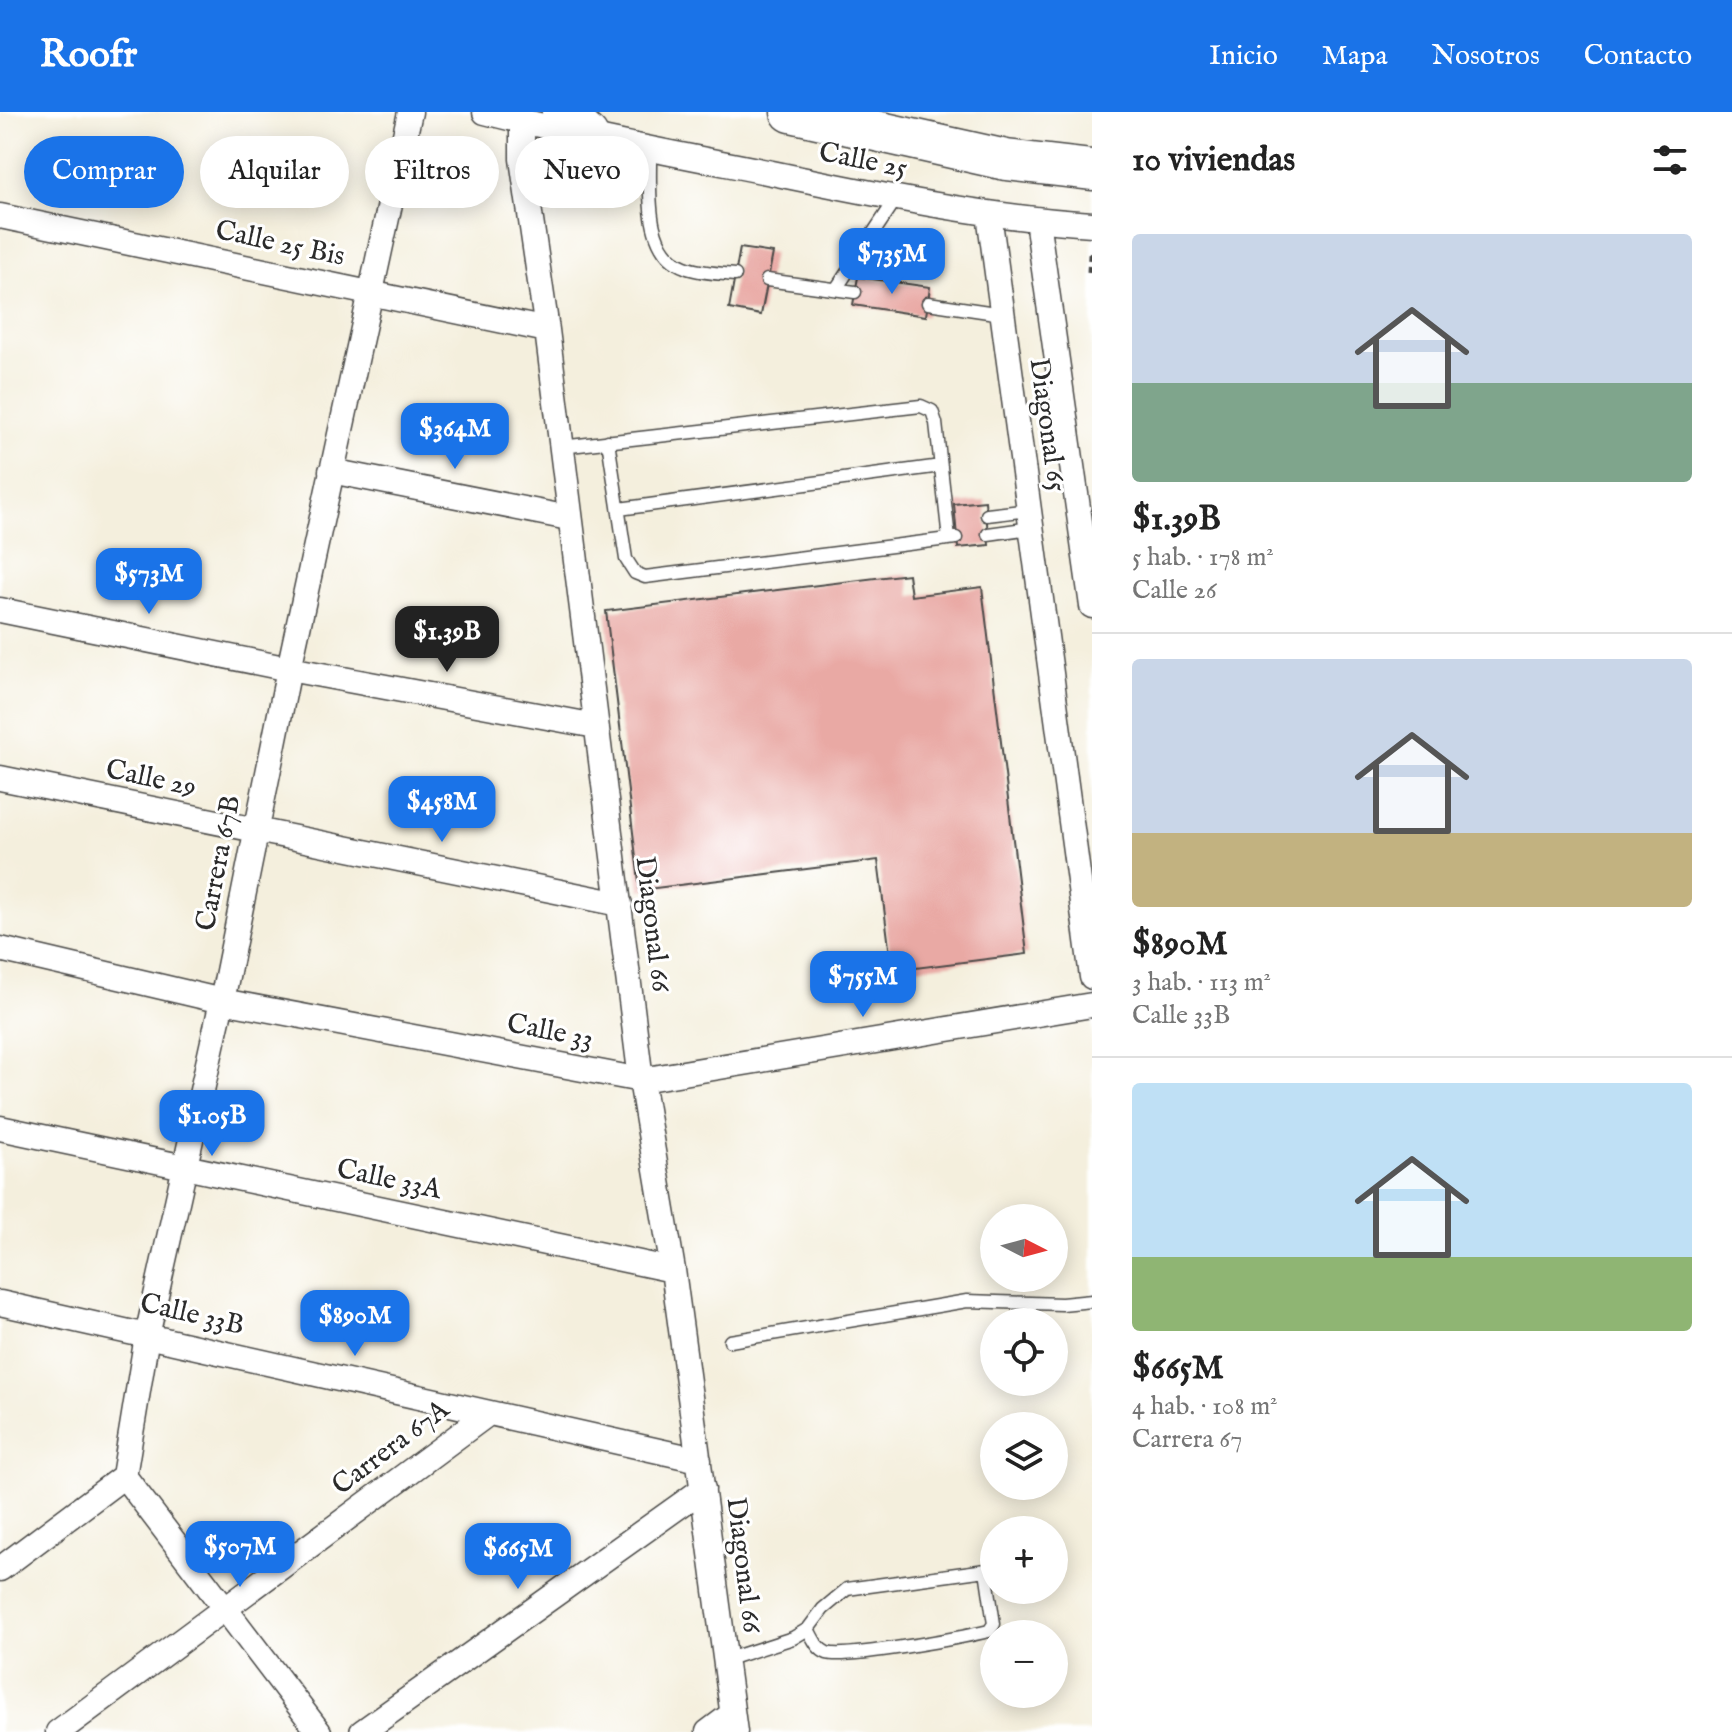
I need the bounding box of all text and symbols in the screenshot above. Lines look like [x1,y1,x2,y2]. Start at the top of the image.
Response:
text: Roofr [40,32,137,80]
text: Inicio [1209,39,1278,74]
text: Mapa [1322,39,1388,74]
text: Nosotros [1432,39,1540,74]
text: Contacto [1584,39,1692,74]
street label: Calle 25 [816,135,910,187]
chip: Comprar [24,136,184,208]
chip: Alquilar [200,136,349,208]
chip: Filtros [365,136,499,208]
chip: Nuevo [515,136,649,208]
icon: filters [1648,138,1692,182]
text: 10 viviendas [1132,139,1295,182]
street label: Calle 25 Bis [212,213,348,275]
pin: $735M [836,228,948,296]
text: $735M [857,237,927,270]
icon: home [1340,286,1484,430]
street label: Diagonal 65 [1020,356,1074,494]
pin: $364M [399,403,511,471]
text: $364M [419,412,491,445]
text: $1.39B [1132,498,1221,541]
text: 5 hab. · 178 m² [1132,541,1274,574]
pin: $573M [93,548,205,616]
text: $573M [114,557,184,590]
text: Calle 26 [1132,574,1217,607]
pin: $1.39B [382,606,512,674]
text: $1.39B [413,615,481,648]
icon: home [1340,711,1484,855]
street label: Calle 29 [103,752,199,806]
pin: $458M [386,776,498,844]
text: $458M [406,785,478,818]
street label: Carrera 67B [189,792,249,934]
street label: Diagonal 66 [626,854,678,995]
text: $890M [1132,923,1228,966]
pin: $755M [807,951,919,1019]
text: $755M [828,960,898,993]
text: 3 hab. · 113 m² [1132,966,1271,999]
text: Calle 33B [1132,999,1230,1032]
street label: Calle 33 [504,1007,596,1057]
pin: $1.05B [147,1090,277,1158]
text: $1.05B [177,1099,247,1132]
icon: home [1340,1135,1484,1279]
street label: Calle 33A [333,1152,446,1208]
north arrow [980,1204,1068,1292]
map controls [980,1204,1068,1708]
street label: Calle 33B [137,1286,247,1344]
pin: $890M [299,1290,411,1358]
text: $890M [318,1299,392,1332]
button: locate [980,1308,1068,1396]
text: $665M [1132,1347,1224,1390]
text: 4 hab. · 108 m² [1132,1390,1278,1423]
street label: Carrera 67A [325,1392,457,1503]
button: layers [980,1412,1068,1500]
text: Carrera 67 [1132,1423,1242,1456]
street label: Diagonal 66 [717,1495,769,1636]
button: + [980,1516,1068,1604]
pin: $507M [184,1521,296,1589]
pin: $665M [462,1523,574,1591]
text: $507M [203,1530,277,1563]
text: $665M [483,1532,553,1565]
button: − [980,1620,1068,1708]

